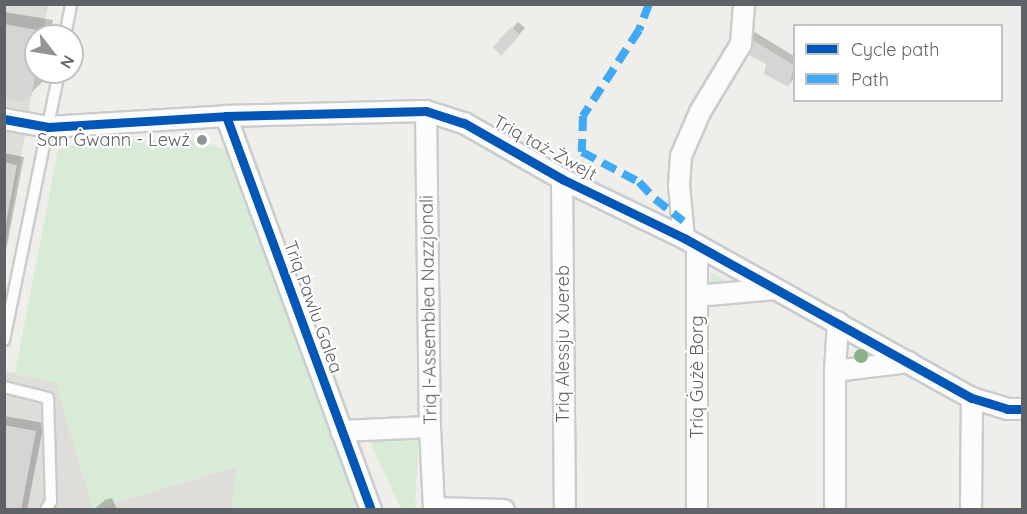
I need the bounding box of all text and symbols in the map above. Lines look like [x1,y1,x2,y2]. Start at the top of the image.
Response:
north arrow [24,24,84,84]
legend [793,24,1003,102]
text: Cycle path [851,38,939,61]
text: N [56,52,79,72]
text: Path [851,68,889,91]
street label: Triq taż-Żwejt [489,111,601,185]
place label: San Ġwann - Lewż [37,129,190,151]
marker: San Ġwann - Lewż [195,133,209,147]
street label: Triq l-Assemblea Nazzjonali [416,195,442,425]
street label: Triq Pawlu Galea [279,238,347,376]
street label: Triq Alessju Xuereb [552,265,574,423]
street label: Triq Ġużè Borg [686,315,708,439]

